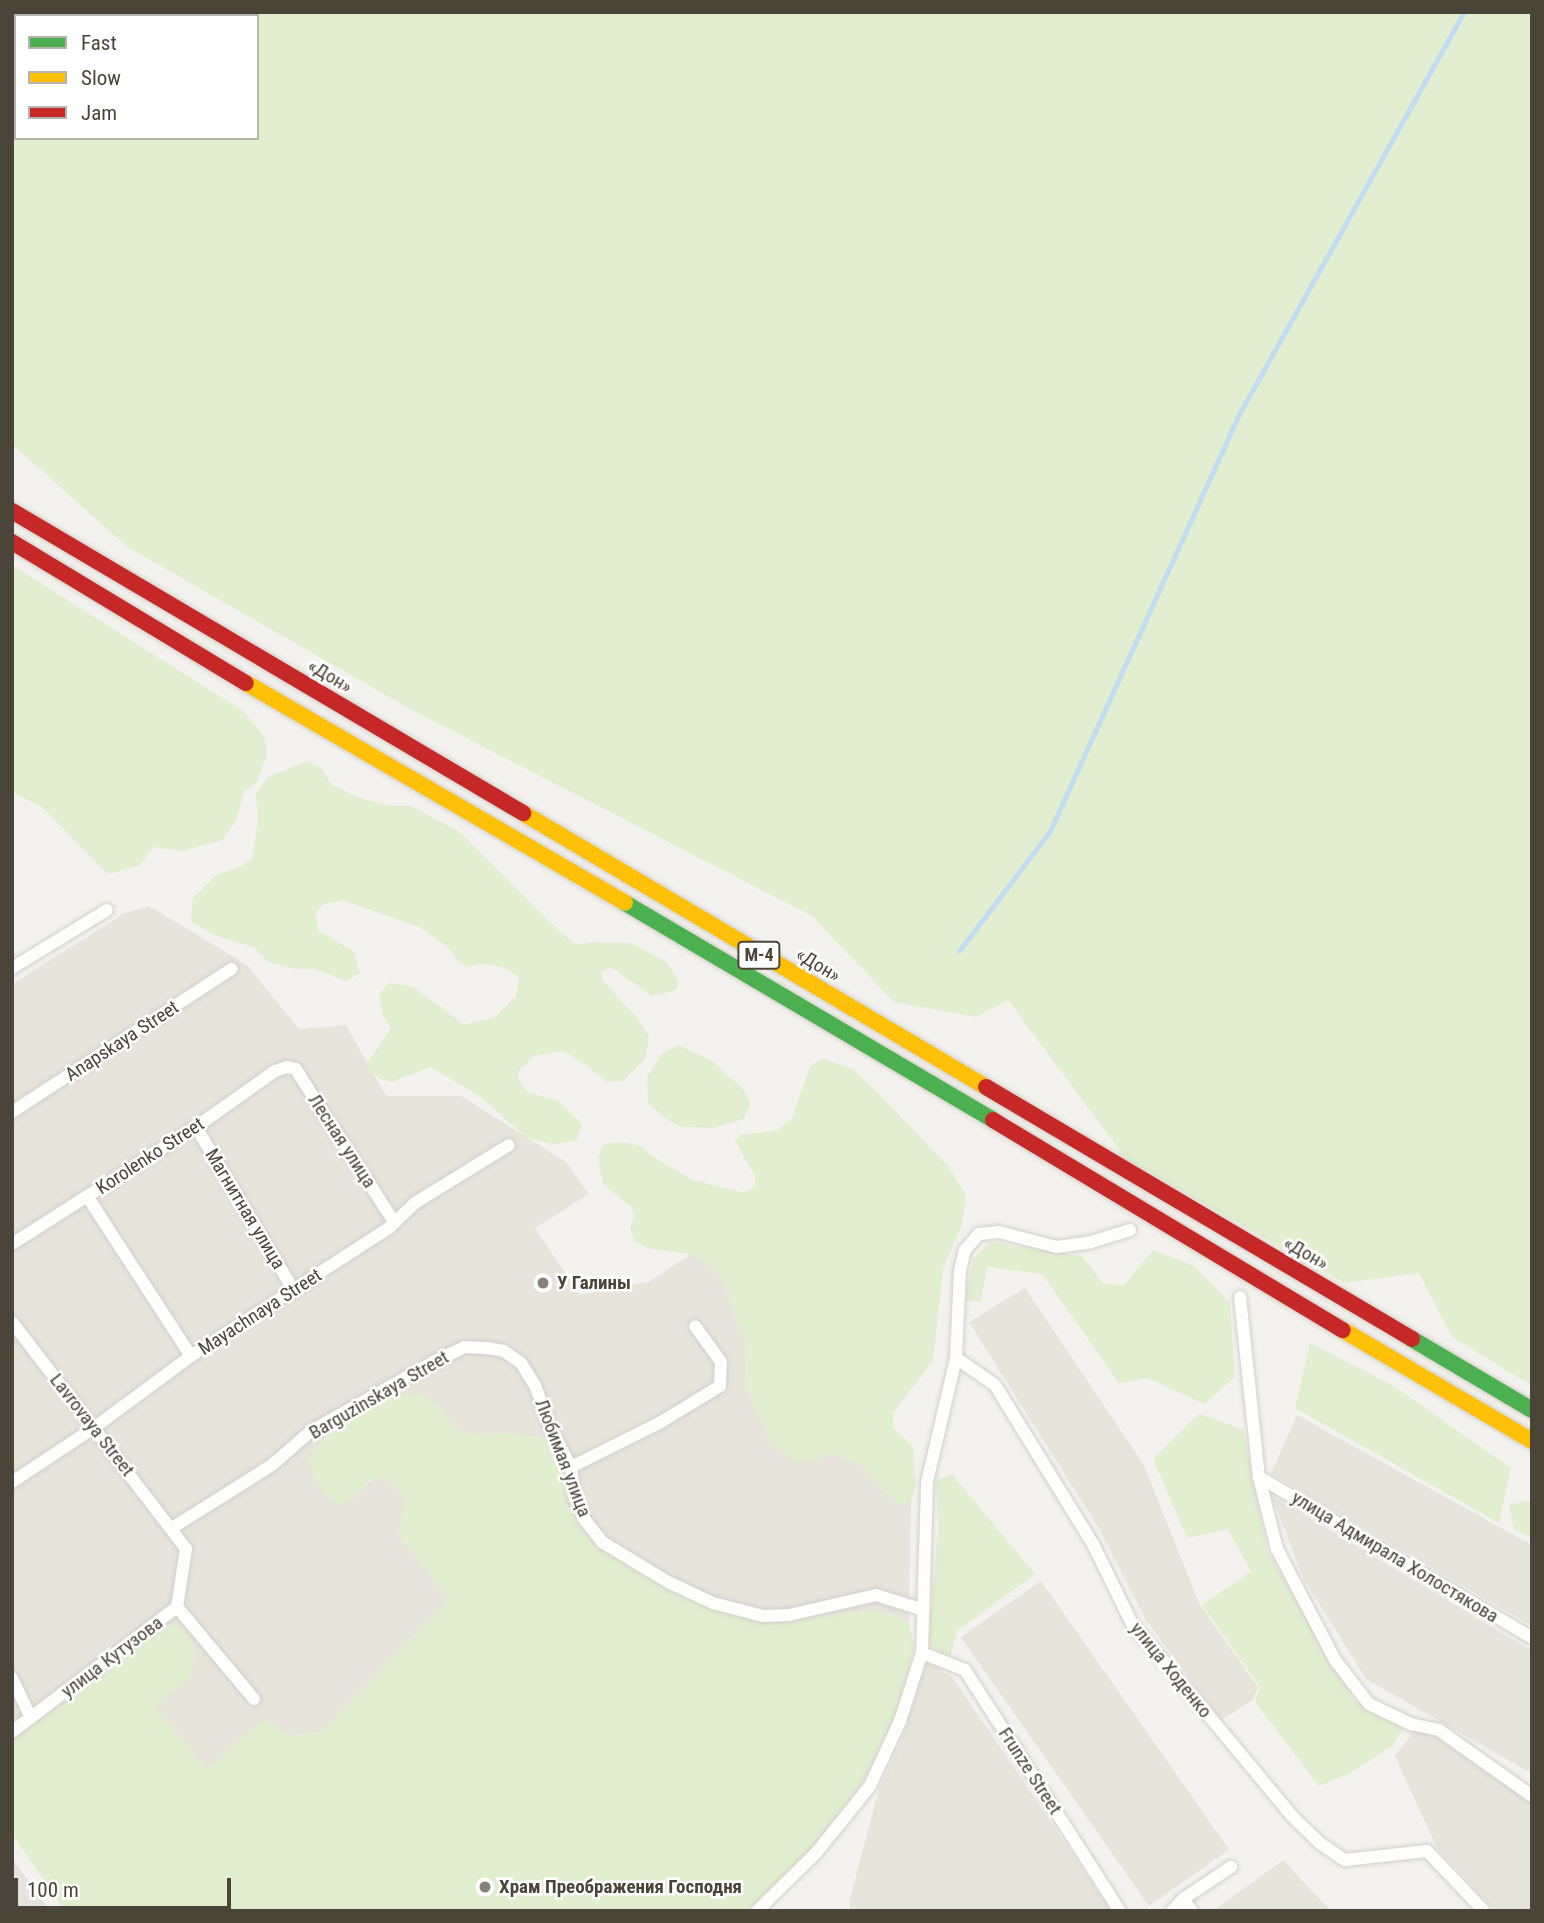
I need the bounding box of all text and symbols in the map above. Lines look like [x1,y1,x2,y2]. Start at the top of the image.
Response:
legend [14,14,259,140]
text: Fast [81,31,117,55]
text: Slow [81,66,121,90]
text: Jam [81,101,117,125]
street label: «Дон» [304,654,356,698]
road number: М-4 [736,940,782,970]
street label: «Дон» [792,943,844,987]
street label: Anapskaya Street [61,996,183,1086]
street label: Лесная улица [303,1090,381,1192]
street label: Korolenko Street [92,1113,208,1199]
street label: Магнитная улица [200,1145,290,1273]
street label: «Дон» [1280,1231,1332,1275]
street label: Mayachnaya Street [194,1264,326,1360]
place label: У Галины [557,1272,631,1294]
marker: У Галины [535,1275,551,1291]
street label: Barguzinskaya Street [305,1346,453,1444]
street label: Lavrovaya Street [45,1369,139,1481]
street label: Любимая улица [530,1396,596,1520]
street label: улица Адмирала Холостякова [1288,1486,1502,1628]
street label: улица Кутузова [57,1611,167,1703]
street label: улица Ходенко [1125,1617,1217,1723]
street label: Frunze Street [993,1723,1067,1819]
scale bar [18,1864,234,1908]
place label: Храм Преображения Господня [499,1876,742,1898]
text: 100 m [27,1878,79,1902]
marker: Храм Преображения Господня [477,1879,493,1895]

